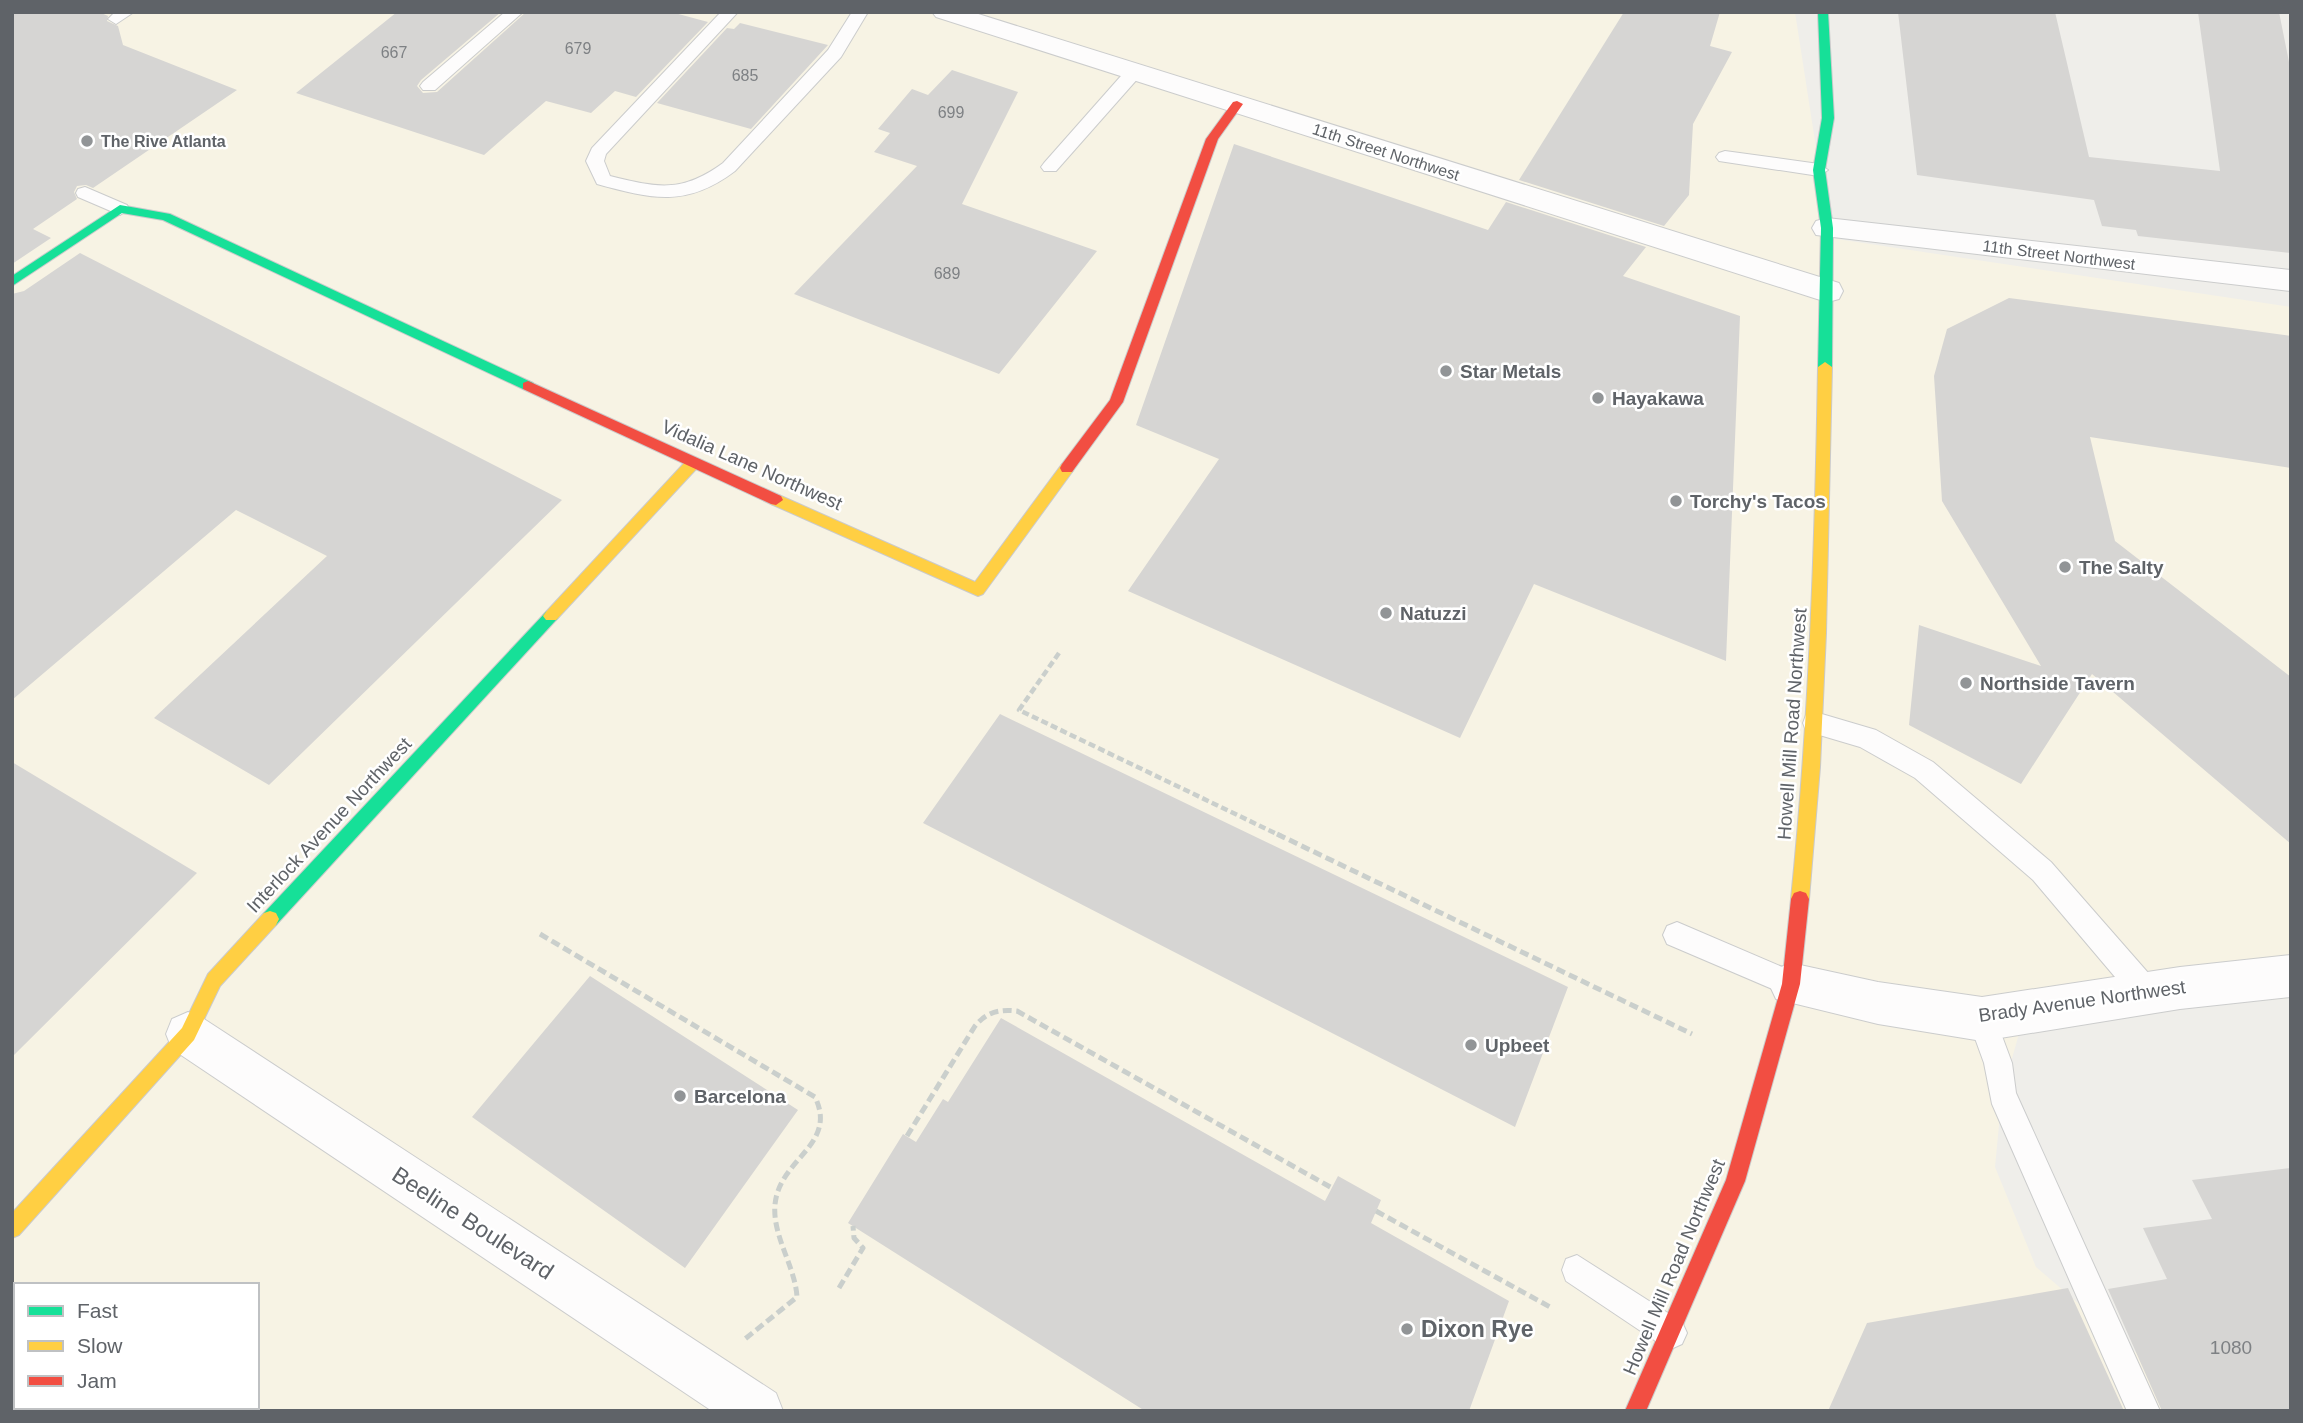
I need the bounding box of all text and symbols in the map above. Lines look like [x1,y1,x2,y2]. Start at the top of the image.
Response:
house number: 679 [565,40,591,57]
house number: 667 [381,44,407,61]
house number: 685 [732,67,758,84]
house number: 699 [938,104,964,121]
street label: 11th Street Northwest [1310,120,1462,184]
marker: The Rive Atlanta [79,133,95,149]
place label: The Rive Atlanta [101,133,226,150]
street label: 11th Street Northwest [1982,237,2137,273]
house number: 689 [934,265,960,282]
place label: Star Metals [1460,361,1561,382]
marker: Star Metals [1438,363,1454,379]
place label: Hayakawa [1612,388,1704,409]
marker: Hayakawa [1590,390,1606,406]
street label: Vidalia Lane Northwest [659,416,846,515]
place label: Torchy's Tacos [1690,491,1826,512]
marker: Torchy's Tacos [1668,493,1684,509]
place label: The Salty [2079,557,2164,578]
marker: The Salty [2057,559,2073,575]
place label: Natuzzi [1400,603,1467,624]
marker: Natuzzi [1378,605,1394,621]
street label: Howell Mill Road Northwest [1773,607,1811,841]
place label: Northside Tavern [1980,673,2135,694]
marker: Northside Tavern [1958,675,1974,691]
street label: Interlock Avenue Northwest [243,733,416,917]
street label: Brady Avenue Northwest [1977,976,2188,1026]
place label: Upbeet [1485,1035,1550,1056]
marker: Upbeet [1463,1037,1479,1053]
place label: Barcelona [694,1086,786,1107]
marker: Barcelona [672,1088,688,1104]
street label: Howell Mill Road Northwest [1619,1155,1729,1378]
street label: Beeline Boulevard [388,1161,558,1285]
legend [14,1283,259,1409]
text: Fast [77,1299,118,1322]
place label: Dixon Rye [1421,1316,1533,1342]
marker: Dixon Rye [1399,1321,1415,1337]
text: Slow [77,1334,123,1357]
house number: 1080 [2210,1337,2252,1358]
text: Jam [77,1369,117,1392]

